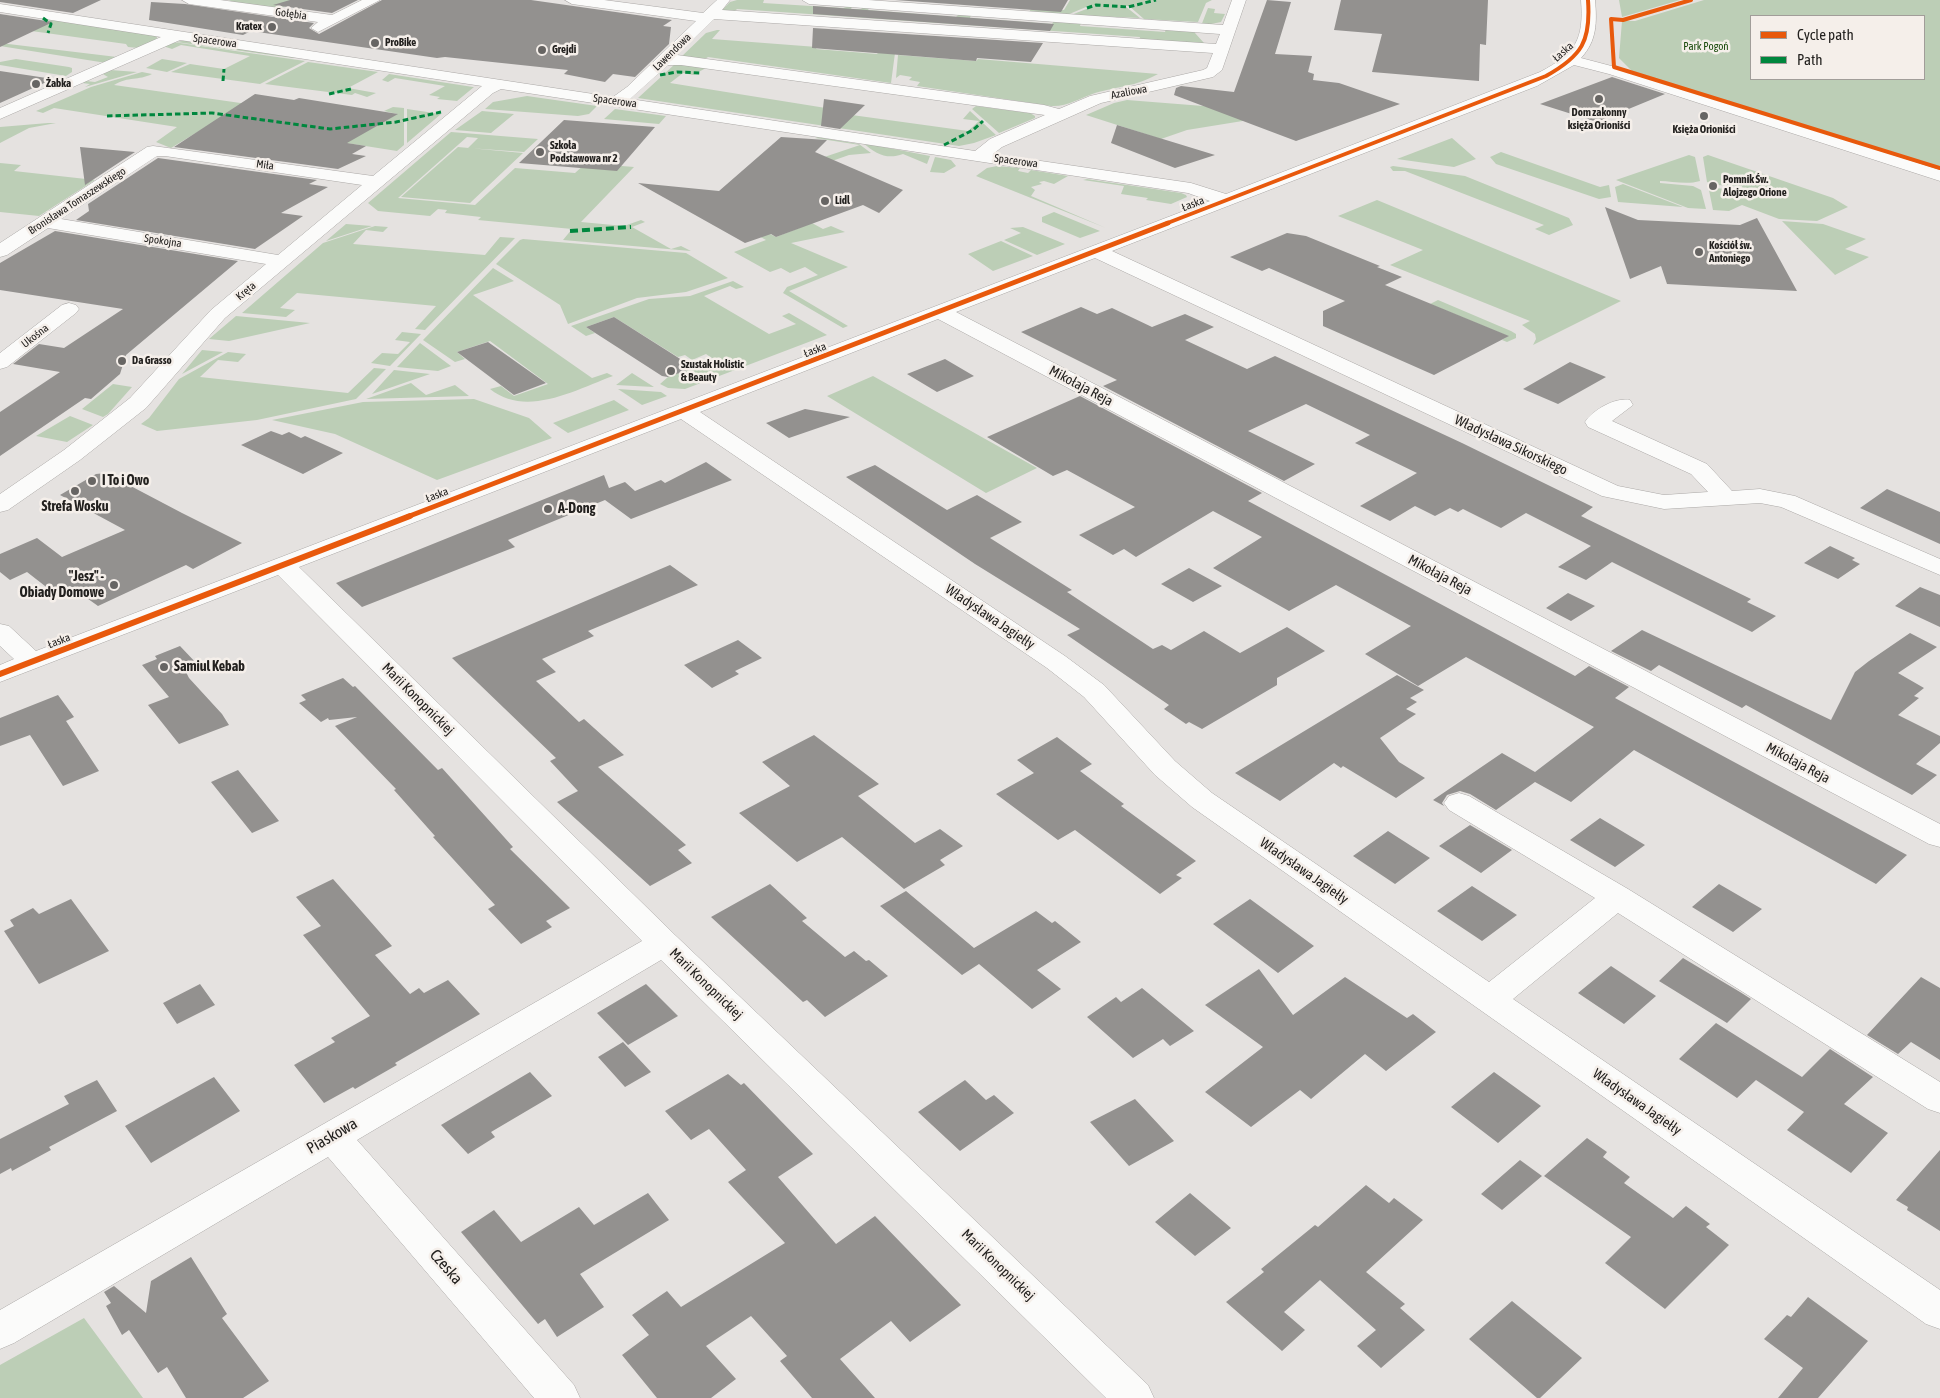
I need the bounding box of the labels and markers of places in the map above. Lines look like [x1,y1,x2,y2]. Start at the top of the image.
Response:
place label: Kratex [236,20,262,34]
marker: Kratex [266,21,278,33]
place label: ProBike [385,36,416,50]
marker: ProBike [369,37,381,49]
place label: Grejdi [552,43,576,57]
marker: Grejdi [536,44,548,56]
place label: Żabka [46,77,71,91]
marker: Żabka [30,78,42,90]
marker: Dom zakonny księża Orioniści [1593,93,1605,105]
place label: Dom zakonny księża Orioniści [1568,106,1630,132]
marker: Księża Orioniści [1698,110,1710,122]
place label: Księża Orioniści [1672,123,1736,137]
place label: Szkoła Podstawowa nr 2 [550,139,618,165]
marker: Szkoła Podstawowa nr 2 [534,146,546,158]
place label: Pomnik Św. Alojzego Orione [1723,173,1787,199]
marker: Pomnik Św. Alojzego Orione [1707,180,1719,192]
place label: Lidl [835,194,850,208]
marker: Lidl [819,195,831,207]
place label: Kościół św. Antoniego [1709,239,1751,265]
marker: Kościół św. Antoniego [1693,246,1705,258]
place label: Da Grasso [132,354,172,368]
marker: Da Grasso [116,355,128,367]
place label: Szustak Holistic & Beauty [681,358,744,384]
marker: Szustak Holistic & Beauty [665,365,677,377]
place label: I To i Owo [102,473,149,489]
marker: I To i Owo [86,475,98,487]
marker: Strefa Wosku [69,485,81,497]
place label: Strefa Wosku [42,499,108,515]
place label: A-Dong [558,501,596,517]
marker: A-Dong [542,503,554,515]
place label: "Jesz" - Obiady Domowe [20,569,104,602]
marker: "Jesz" - Obiady Domowe [108,579,120,591]
place label: Samiul Kebab [174,659,245,675]
marker: Samiul Kebab [158,661,170,673]

